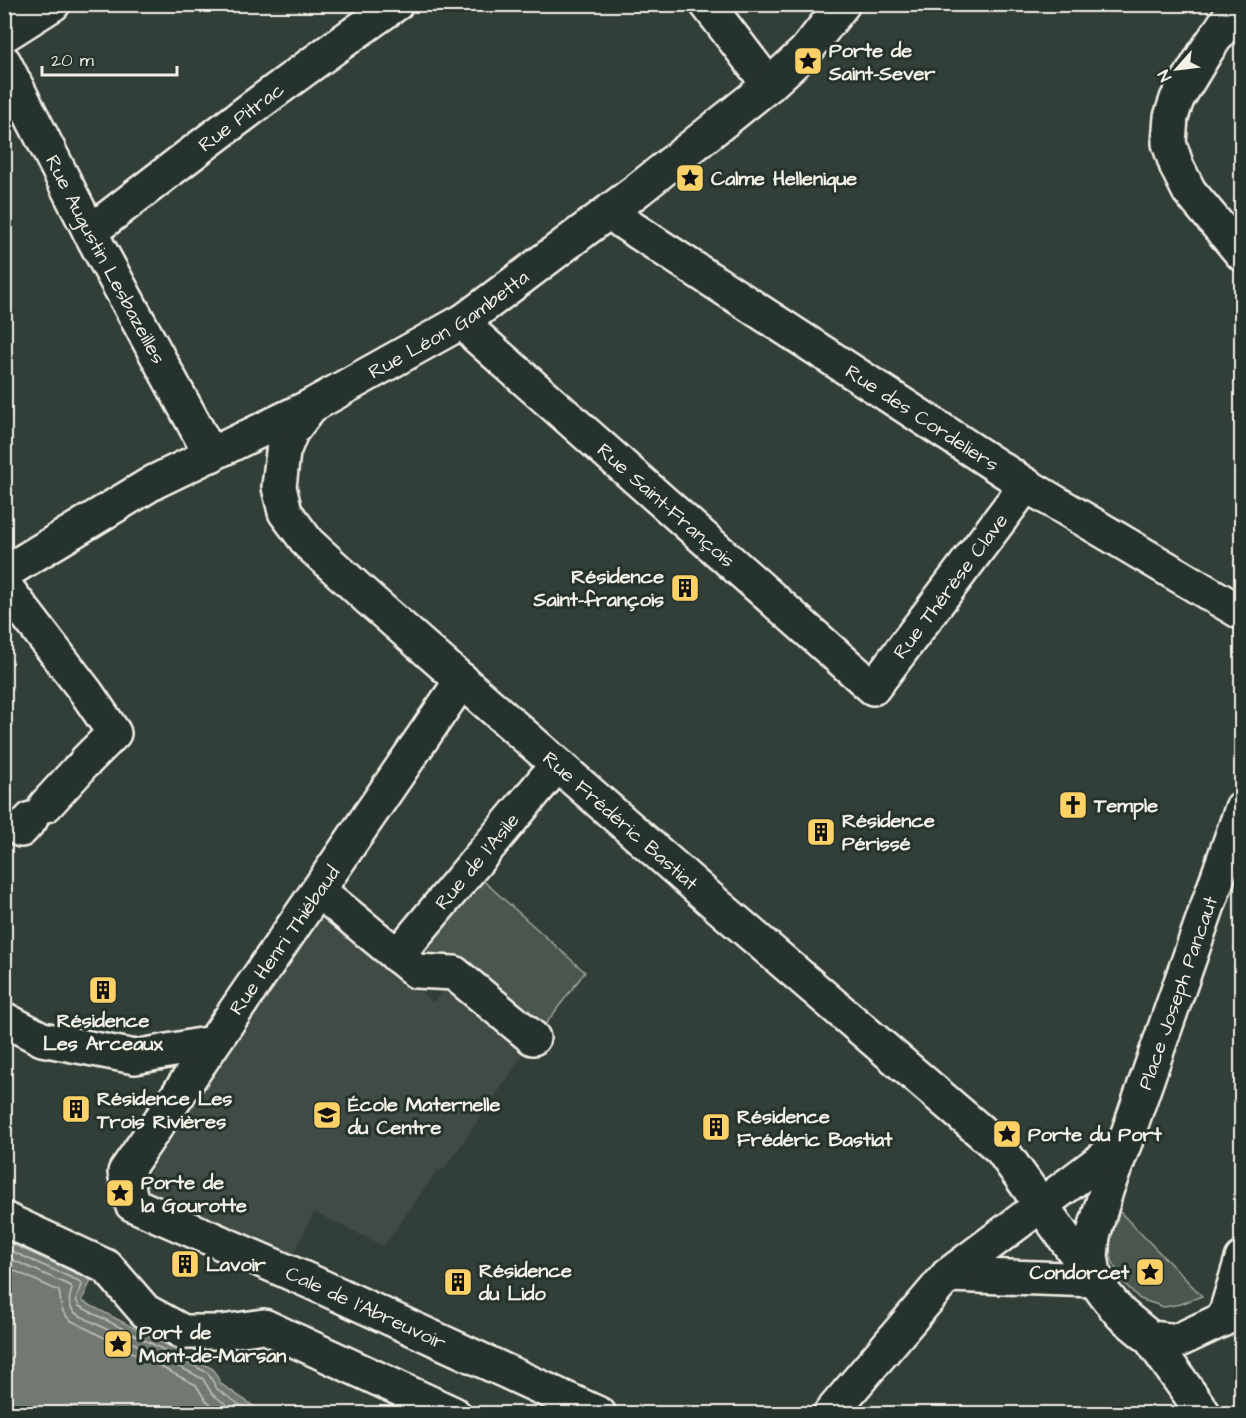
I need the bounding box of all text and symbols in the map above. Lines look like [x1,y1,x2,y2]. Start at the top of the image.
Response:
place label: Porte de Saint-Sever [828,37,936,88]
scale bar [42,39,177,77]
north arrow [1147,39,1207,99]
place icon: Porte de Saint-Sever [792,45,824,77]
text: 20 m [51,48,94,73]
text: N [1153,66,1177,85]
street label: Rue Pitrac [193,76,290,159]
street label: Rue Augustin Lesbazeilles [38,150,172,369]
place icon: Calme Hellenique [674,162,706,194]
place label: Calme Hellenique [711,165,857,193]
street label: Rue Léon Gambetta [364,264,535,386]
street label: Rue des Cordeliers [840,358,1004,479]
street label: Rue Saint-François [591,437,741,574]
street label: Rue Thérèse Clave [887,508,1015,665]
place label: Résidence Saint-françois [533,563,664,614]
building icon: Résidence Saint-françois [669,572,701,604]
street label: Rue Frédéric Bastiat [536,745,704,897]
church icon: Temple [1057,789,1089,821]
place label: Temple [1093,792,1158,820]
street label: Rue de l'Asile [429,807,526,916]
place label: Résidence Périssé [842,807,935,858]
building icon: Résidence Périssé [805,816,837,848]
street label: Rue Henri Thiébaud [223,860,347,1021]
street label: Place Joseph Pancaut [1131,892,1225,1094]
building icon: Résidence Les Arceaux [87,974,119,1006]
place label: Résidence Les Arceaux [43,1007,163,1058]
place label: Résidence Les Trois Rivières [96,1085,232,1136]
place label: École Maternelle du Centre [347,1091,500,1142]
building icon: Résidence Les Trois Rivières [60,1093,92,1125]
school or university icon: École Maternelle du Centre [311,1099,343,1131]
place label: Résidence Frédéric Bastiat [737,1103,893,1154]
building icon: Résidence Frédéric Bastiat [700,1111,732,1143]
place icon: Porte du Port [991,1118,1023,1150]
place label: Porte du Port [1028,1121,1162,1149]
place label: Porte de la Gourotte [141,1169,247,1220]
place icon: Porte de la Gourotte [104,1177,136,1209]
building icon: Lavoir [169,1248,201,1280]
place label: Lavoir [206,1251,267,1279]
place icon: Condorcet [1134,1256,1166,1288]
place label: Résidence du Lido [478,1257,572,1308]
place label: Condorcet [1029,1259,1130,1287]
street label: Cale de l'Abreuvoir [281,1260,450,1357]
building icon: Résidence du Lido [442,1266,474,1298]
place label: Port de Mont-de-Marsan [139,1319,286,1370]
place icon: Port de Mont-de-Marsan [102,1328,134,1360]

